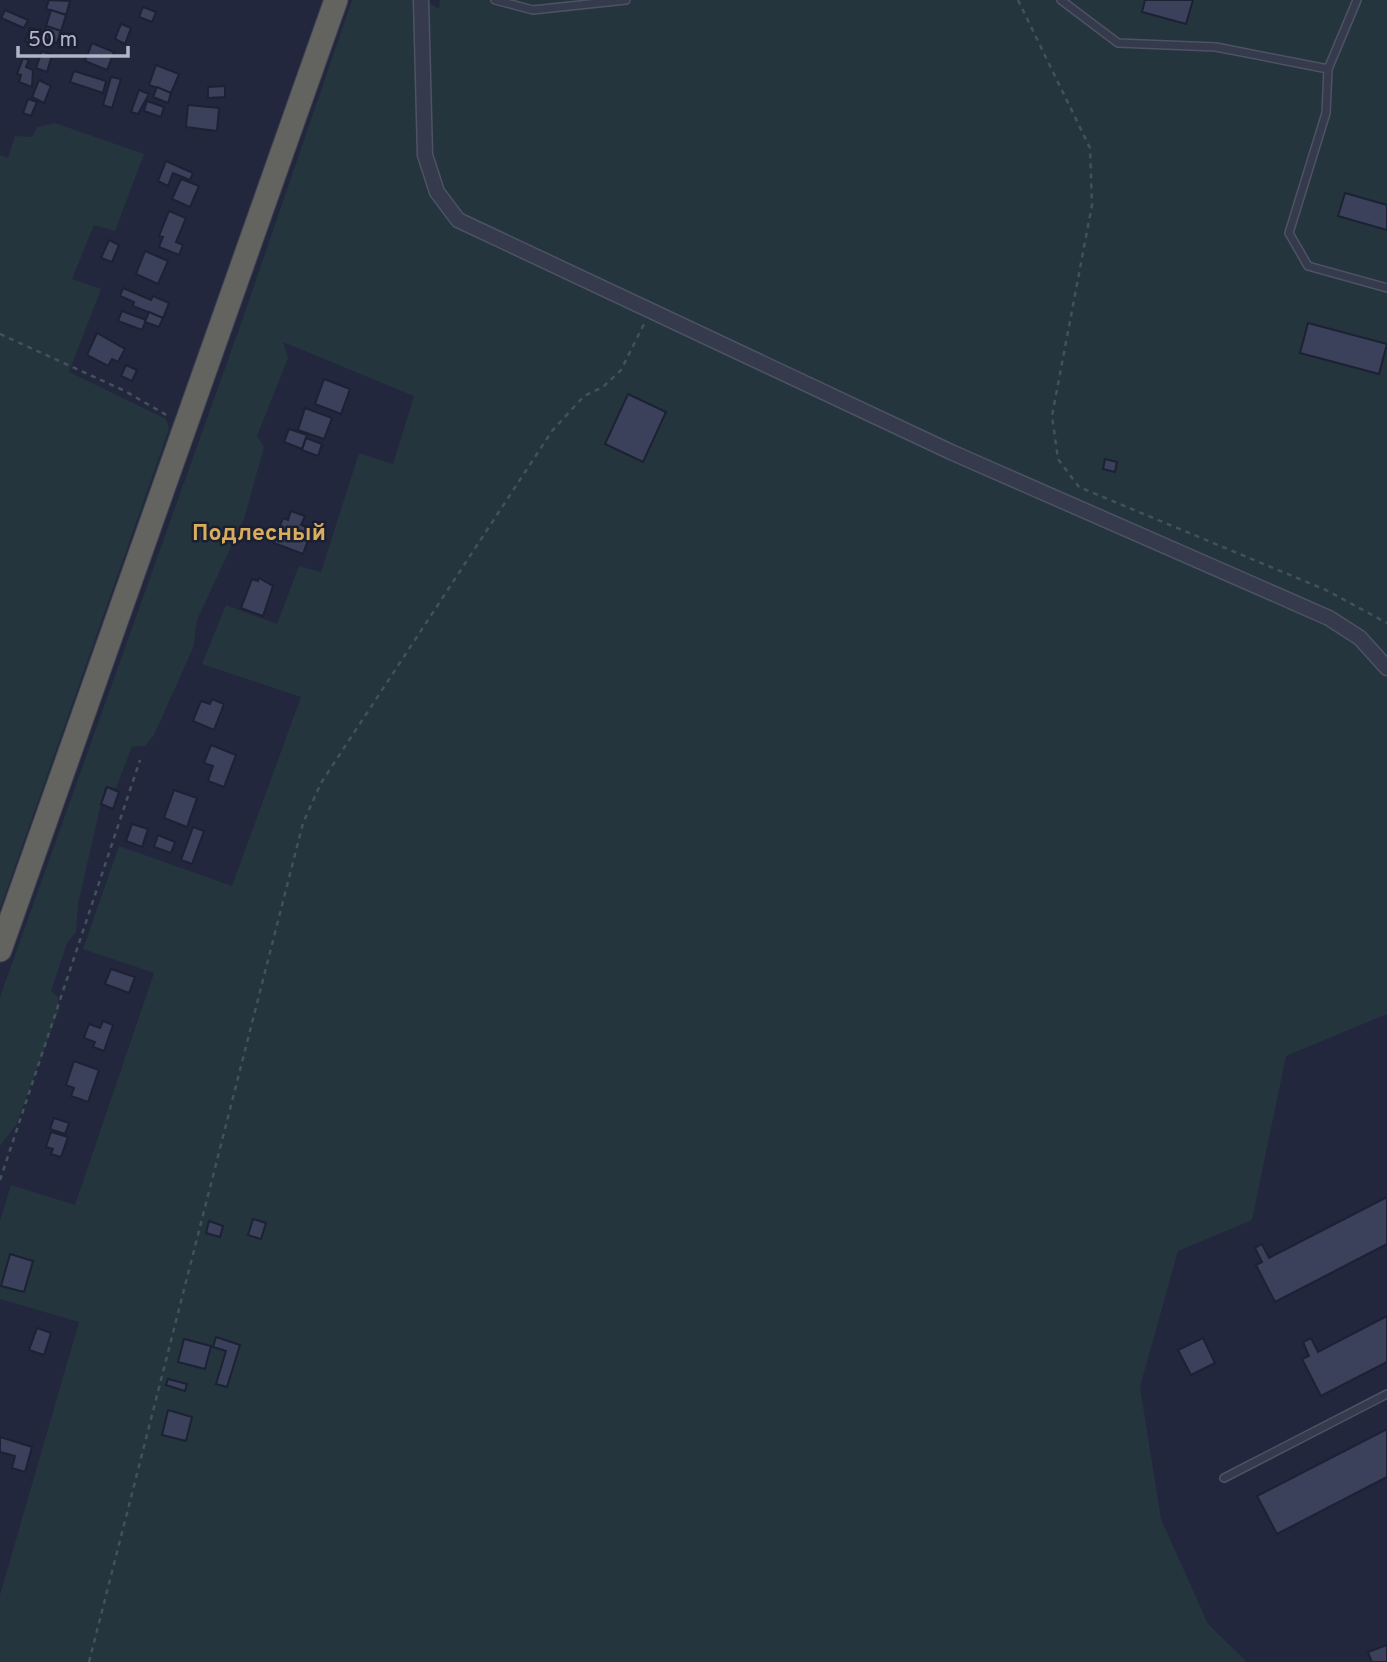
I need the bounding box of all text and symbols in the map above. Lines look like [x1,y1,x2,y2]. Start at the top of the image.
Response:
scale bar [18,14,128,58]
text: 50 m [28,27,77,54]
district label: Подлесный [192,520,326,549]

